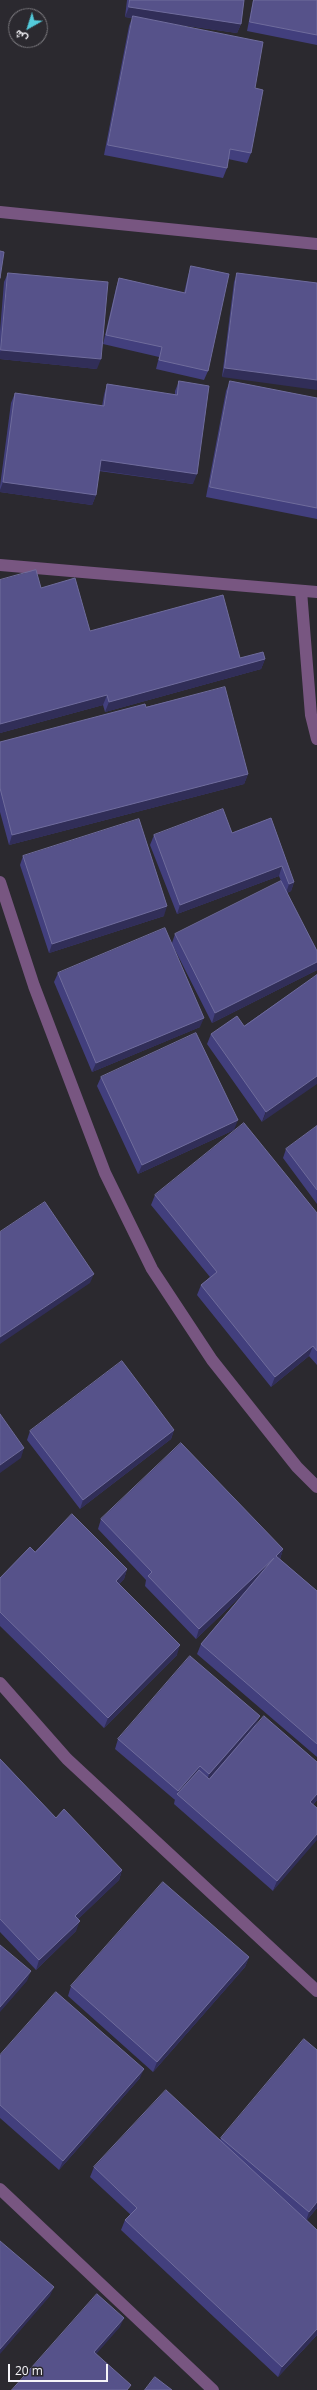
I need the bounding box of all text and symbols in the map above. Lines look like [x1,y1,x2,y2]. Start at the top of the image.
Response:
north arrow [8,8,48,48]
text: ش [11,27,31,47]
scale bar [10,2356,110,2382]
text: 20 m [15,2362,43,2379]

